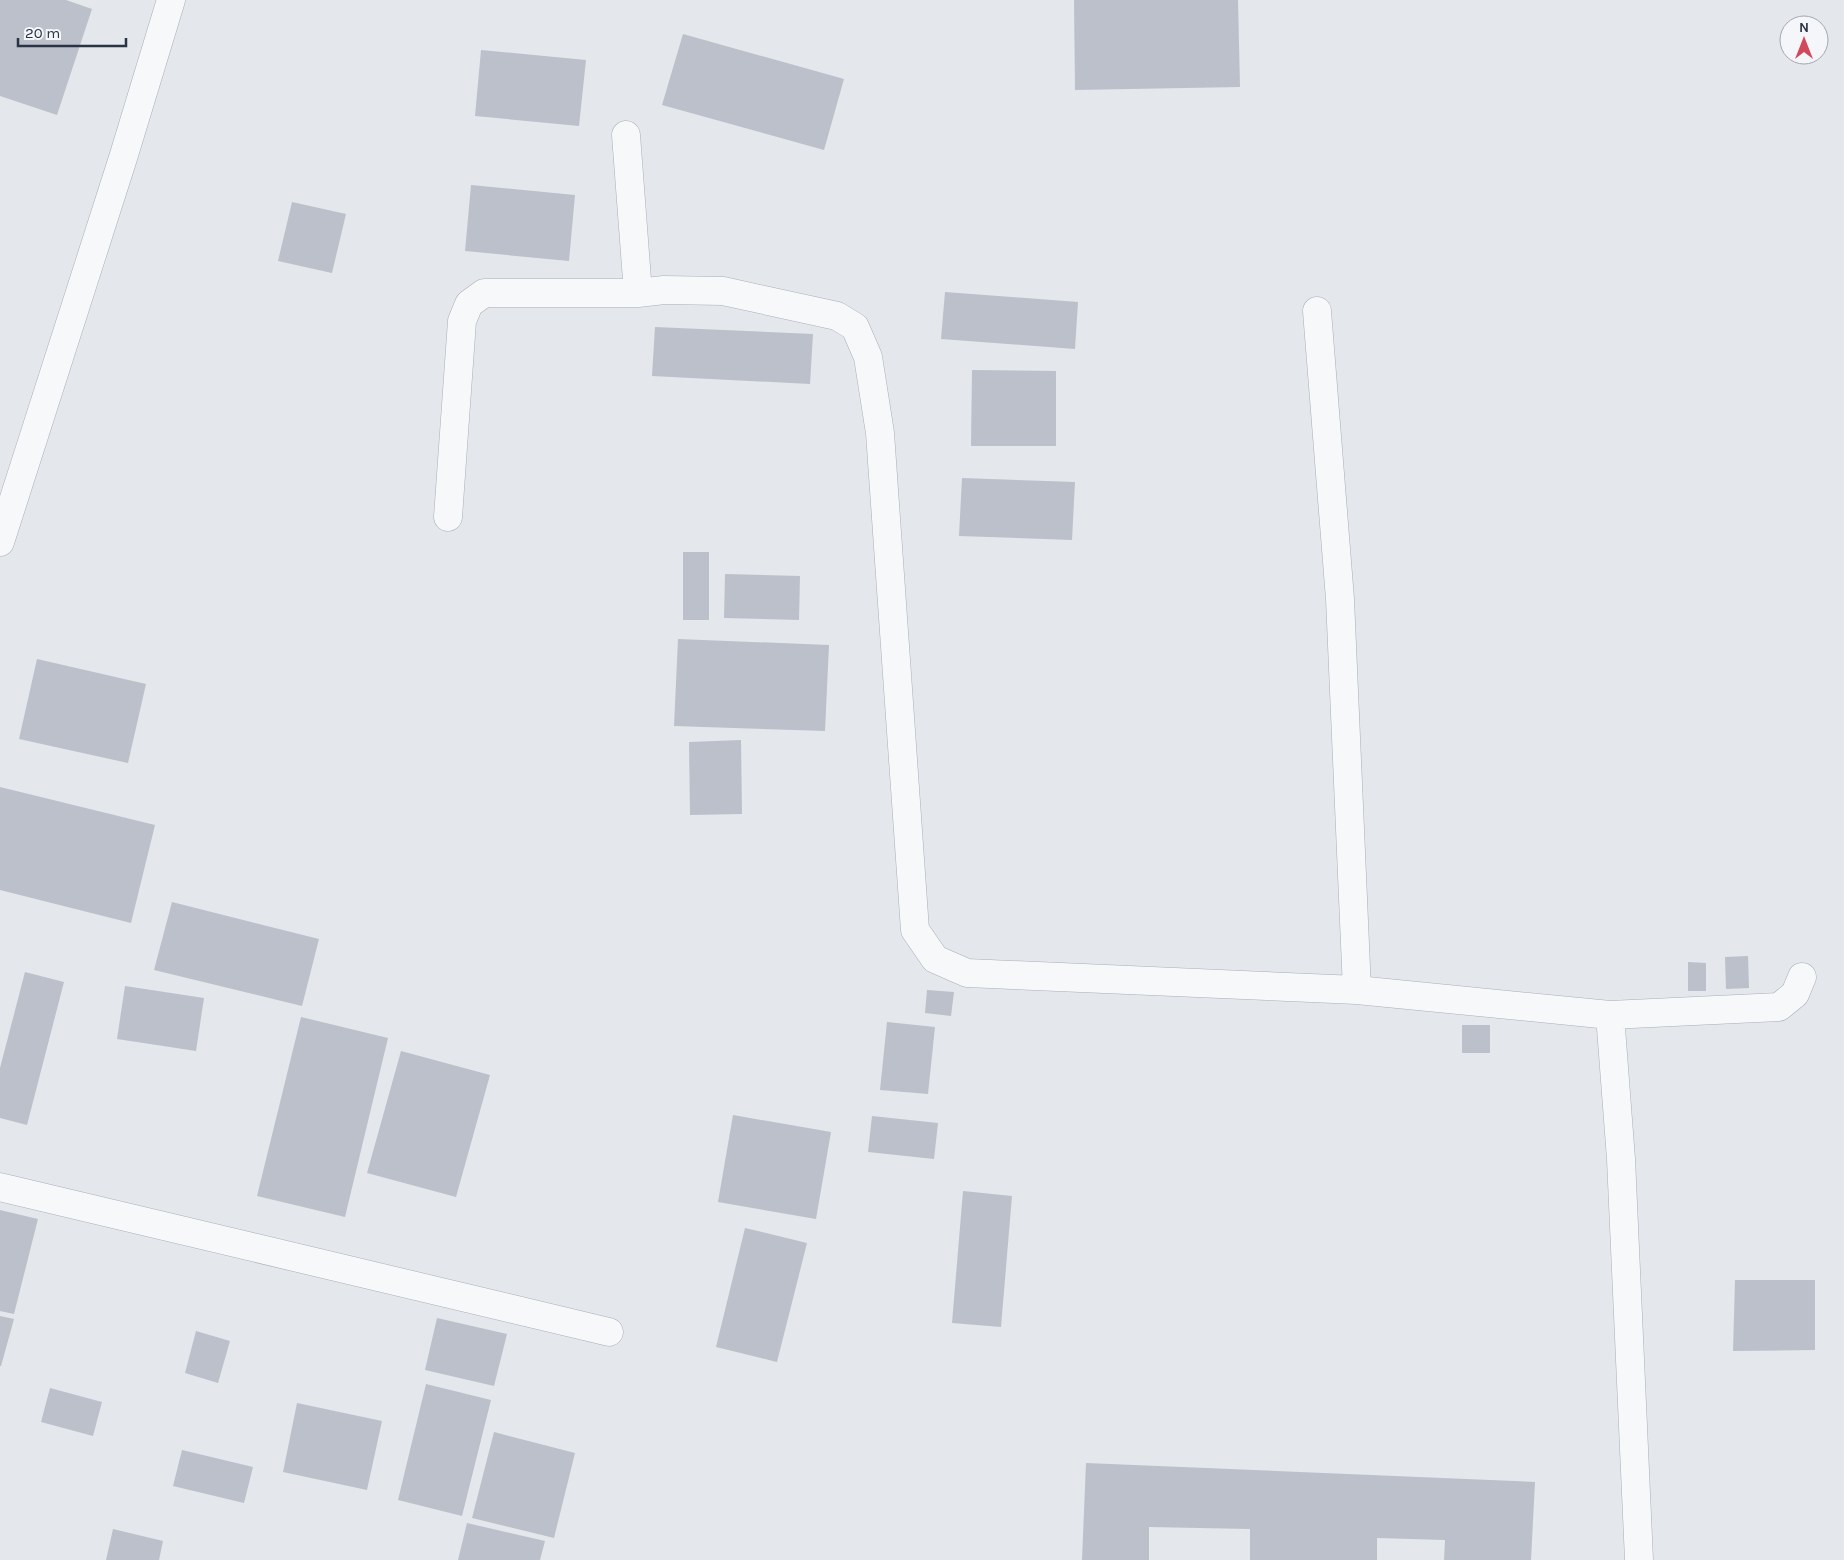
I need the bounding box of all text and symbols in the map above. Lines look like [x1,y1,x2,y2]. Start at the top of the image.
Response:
scale bar [18,15,125,47]
north arrow [1779,15,1829,65]
text: N [1799,19,1809,36]
text: 20 m [25,24,60,42]

